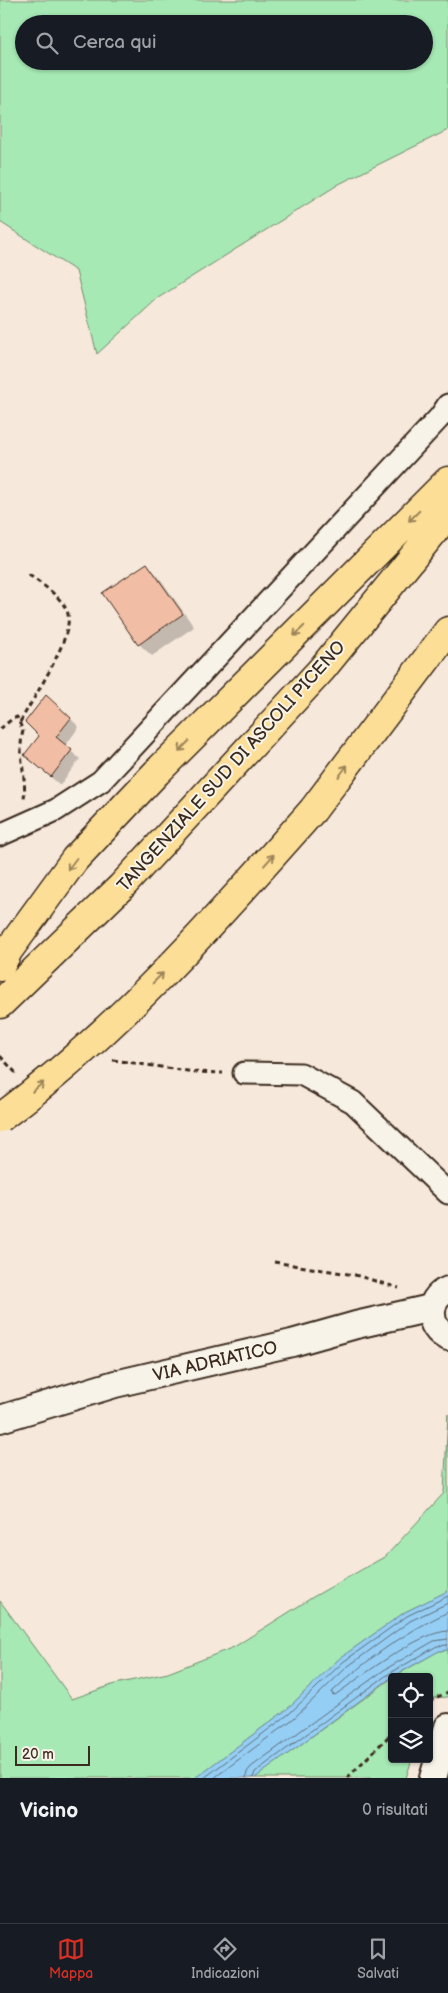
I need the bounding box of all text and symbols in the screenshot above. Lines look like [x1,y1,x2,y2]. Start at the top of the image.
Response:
search box [15,15,433,70]
icon: search [33,29,61,57]
text: Cerca qui [73,31,156,54]
one-way arrow [407,510,420,522]
one-way arrow [292,625,305,637]
street label: TANGENZIALE SUD DI ASCOLI PICENO [113,637,350,896]
one-way arrow [178,739,190,751]
one-way arrow [337,765,348,778]
one-way arrow [263,853,275,866]
one-way arrow [67,857,77,871]
one-way arrow [152,973,164,985]
one-way arrow [31,1082,44,1093]
street label: VIA ADRIATICO [151,1337,279,1386]
map controls [388,1673,433,1763]
button: locate [388,1673,433,1718]
button: layers [388,1718,433,1763]
scale bar [15,1743,90,1766]
text: 20 m [22,1746,54,1763]
text: Vicino [20,1798,78,1823]
text: 0 risultati [362,1801,428,1820]
tab: Mappa [49,1935,93,1982]
tab: Indicazioni [191,1935,259,1982]
tab: Salvati [357,1935,399,1982]

